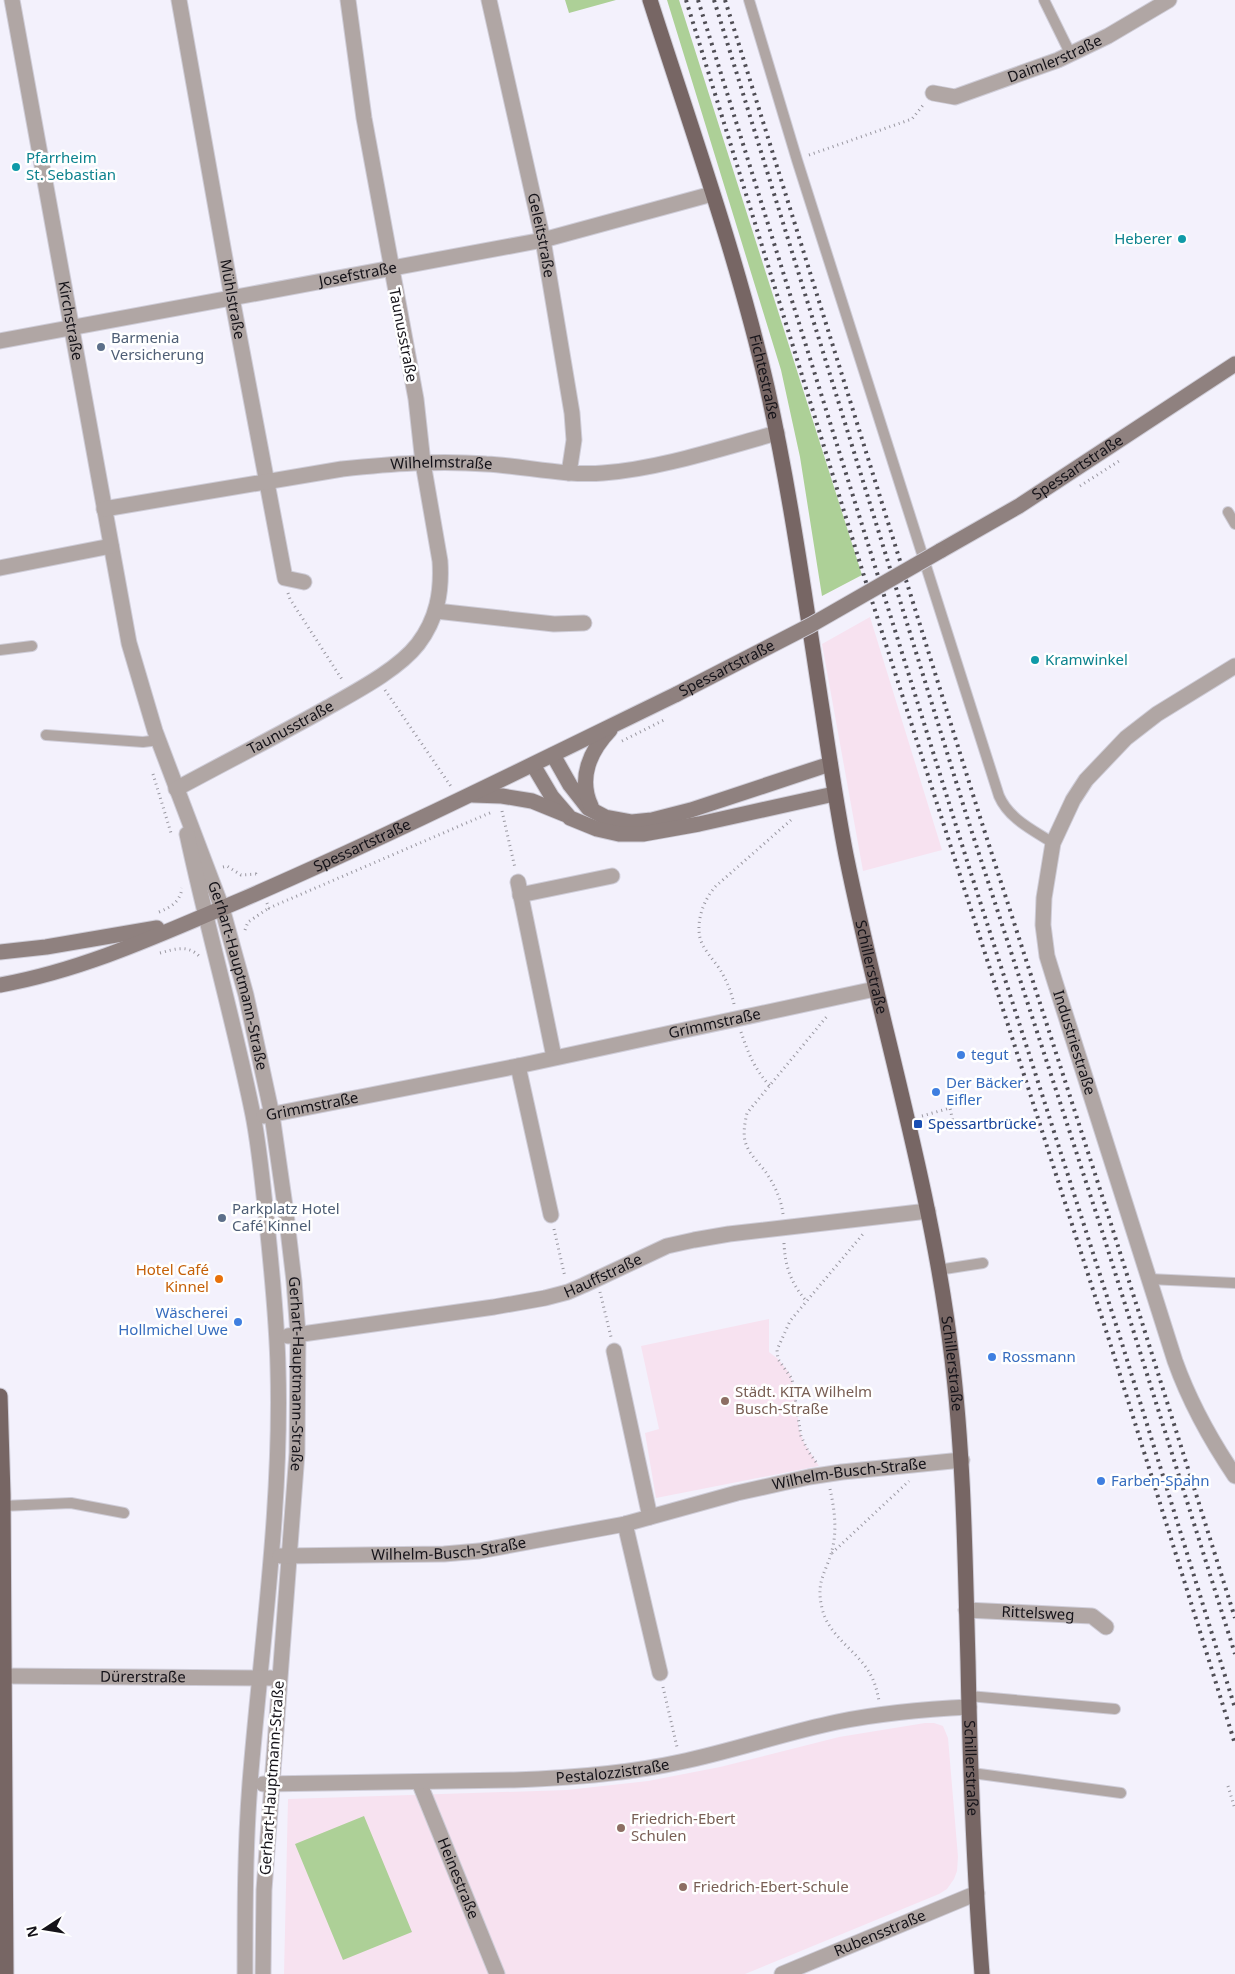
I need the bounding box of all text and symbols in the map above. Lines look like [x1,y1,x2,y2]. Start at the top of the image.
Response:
street label: Daimlerstraße [1004,30,1105,86]
place label: Pfarrheim St. Sebastian [26,147,116,184]
marker: Pfarrheim St. Sebastian [10,161,22,173]
street label: Geleitstraße [524,191,560,279]
place label: Heberer [1114,228,1172,248]
marker: Heberer [1176,233,1188,245]
street label: Josefstraße [315,256,398,291]
street label: Mühlstraße [216,258,251,341]
street label: Kirchstraße [54,279,88,362]
street label: Taunusstraße [385,286,423,384]
place label: Barmenia Versicherung [111,327,204,364]
street label: Fichtestraße [745,332,785,421]
marker: Barmenia Versicherung [95,341,107,353]
street label: Spessartstraße [1028,429,1126,504]
street label: Wilhelmstraße [390,451,493,474]
street label: Spessartstraße [675,634,778,700]
place label: Kramwinkel [1045,649,1128,669]
marker: Kramwinkel [1029,654,1041,666]
street label: Taunusstraße [243,695,337,758]
street label: Spessartstraße [310,813,414,876]
street label: Gerhart-Hauptmann-Straße [204,878,273,1072]
street label: Schillerstraße [851,918,893,1016]
street label: Industriestraße [1049,988,1101,1097]
street label: Grimmstraße [666,1003,762,1042]
place label: tegut [971,1044,1009,1064]
marker: tegut [955,1049,967,1061]
place label: Der Bäcker Eifler [946,1072,1024,1109]
marker: Der Bäcker Eifler [930,1086,942,1098]
street label: Grimmstraße [264,1087,360,1124]
place label: Spessartbrücke [928,1113,1037,1133]
marker: Spessartbrücke [912,1118,924,1130]
place label: Parkplatz Hotel Café Kinnel [232,1198,340,1235]
marker: Parkplatz Hotel Café Kinnel [216,1212,228,1224]
street label: Hauffstraße [560,1248,645,1302]
place label: Hotel Café Kinnel [136,1259,209,1296]
marker: Hotel Café Kinnel [213,1273,225,1285]
street label: Gerhart-Hauptmann-Straße [285,1276,309,1472]
place label: Wäscherei Hollmichel Uwe [118,1302,228,1339]
street label: Schillerstraße [937,1314,968,1412]
marker: Wäscherei Hollmichel Uwe [232,1316,244,1328]
place label: Rossmann [1002,1346,1076,1366]
marker: Rossmann [986,1351,998,1363]
place label: Städt. KITA Wilhelm Busch-Straße [735,1381,872,1418]
marker: Städt. KITA Wilhelm Busch-Straße [719,1395,731,1407]
street label: Wilhelm-Busch-Straße [770,1453,927,1494]
place label: Farben-Spahn [1111,1470,1210,1490]
marker: Farben-Spahn [1095,1475,1107,1487]
street label: Wilhelm-Busch-Straße [371,1532,528,1564]
street label: Rittelsweg [1001,1601,1075,1624]
street label: Dürerstraße [100,1666,186,1686]
street label: Gerhart-Hauptmann-Straße [254,1680,288,1876]
street label: Schillerstraße [960,1720,984,1816]
street label: Pestalozzistraße [555,1754,671,1787]
place label: Friedrich-Ebert Schulen [631,1808,736,1845]
marker: Friedrich-Ebert Schulen [615,1822,627,1834]
street label: Heinestraße [434,1834,485,1922]
place label: Friedrich-Ebert-Schule [693,1876,849,1896]
marker: Friedrich-Ebert-Schule [677,1881,689,1893]
north arrow [20,1904,70,1954]
street label: Rubensstraße [831,1904,928,1960]
text: N [21,1924,42,1939]

